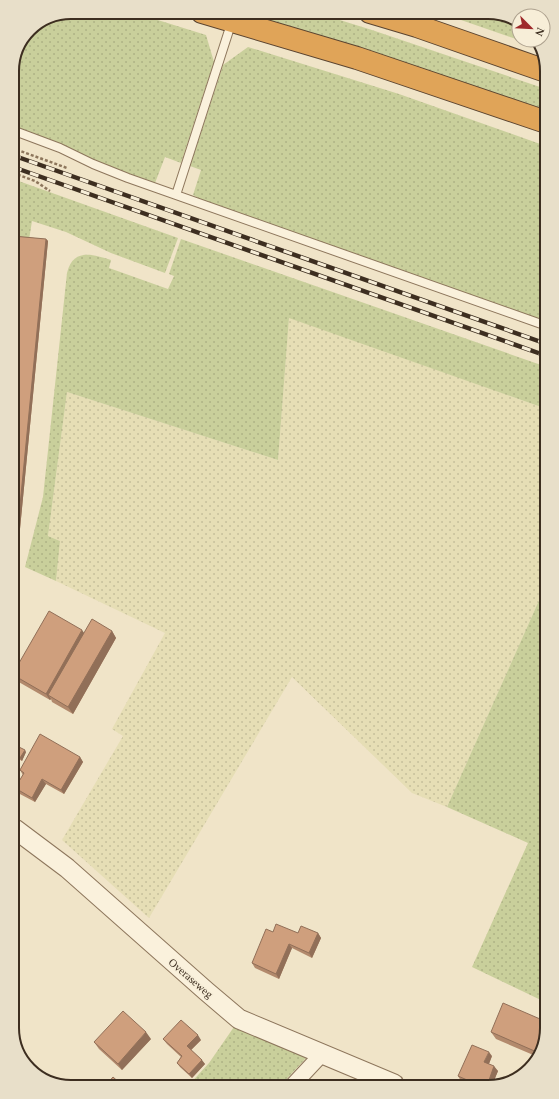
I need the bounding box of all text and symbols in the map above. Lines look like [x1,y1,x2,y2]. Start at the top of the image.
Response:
north arrow [511,8,551,48]
text: N [533,26,547,38]
street label: Overaseweg [167,956,216,1001]

